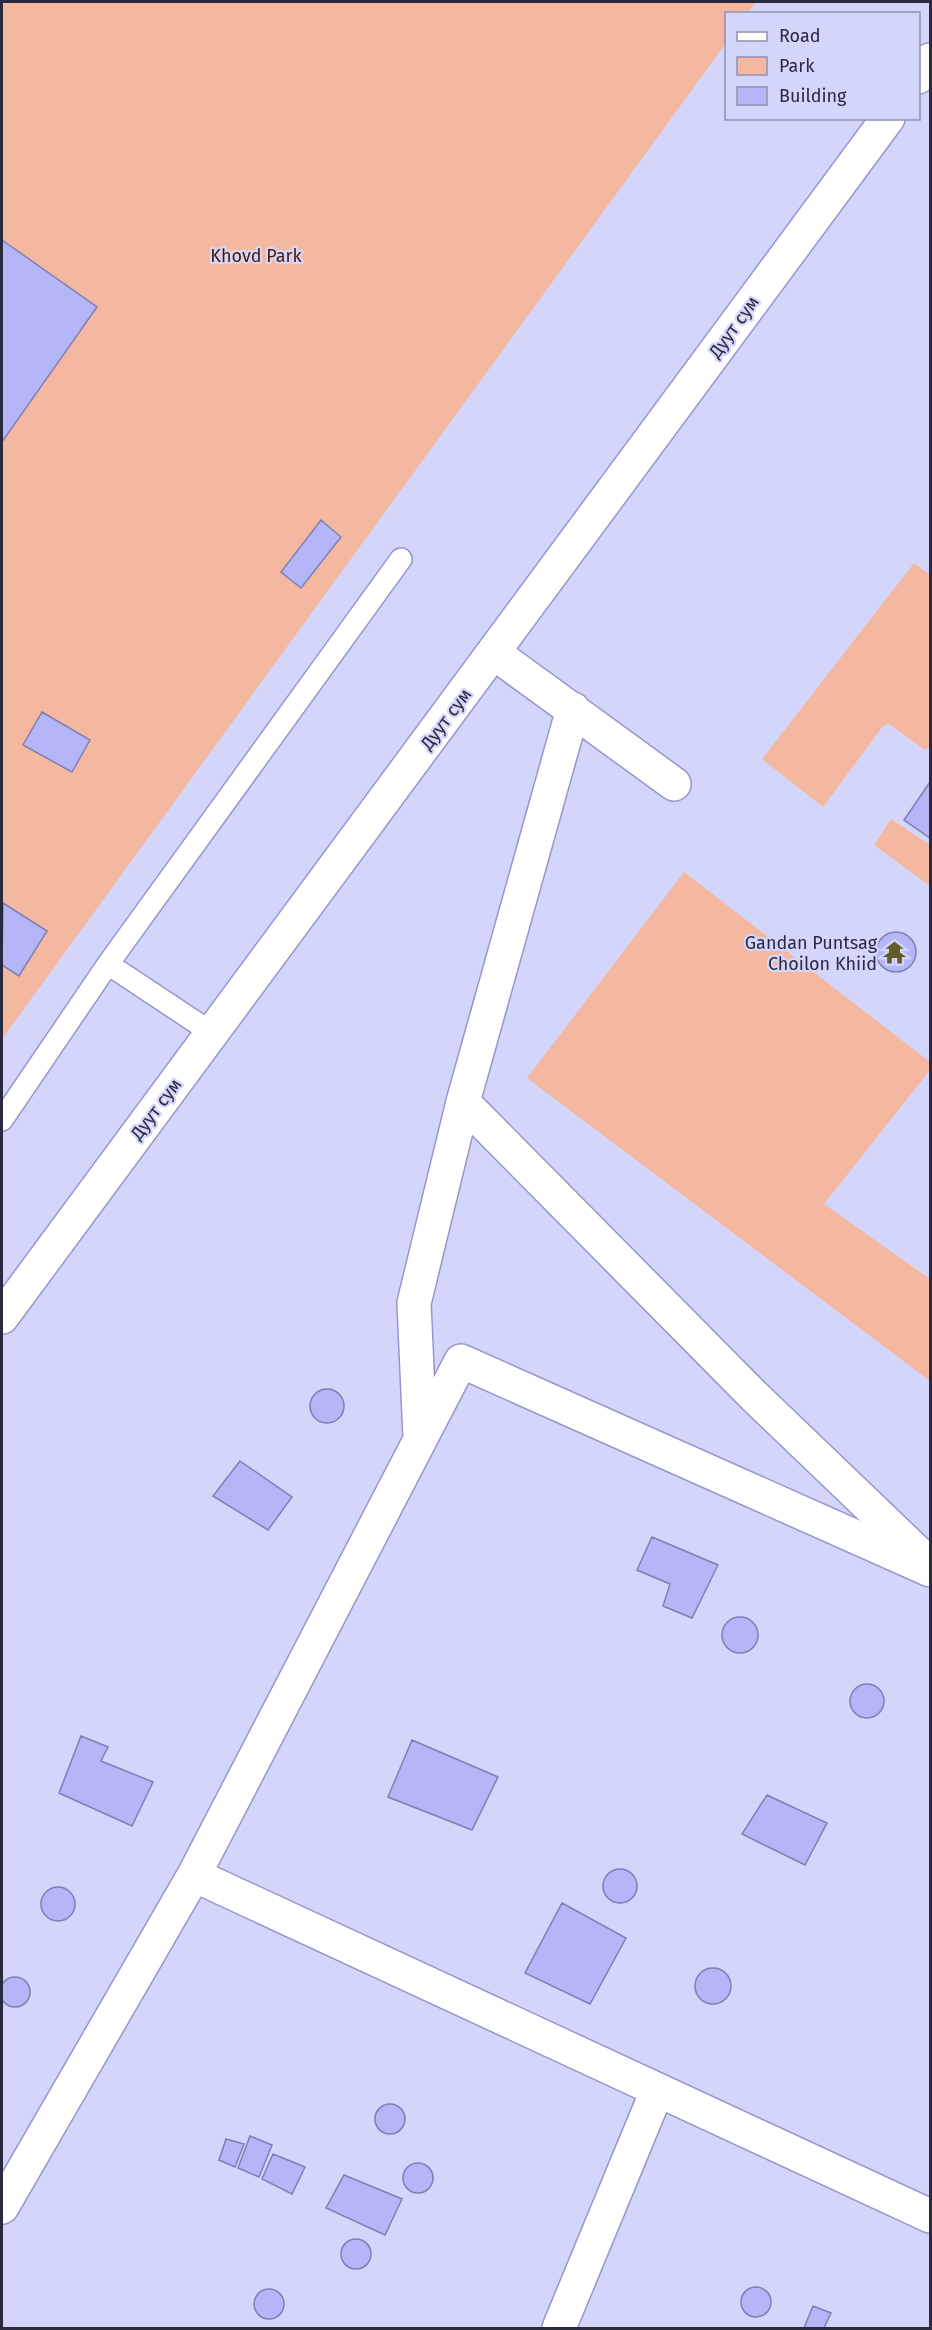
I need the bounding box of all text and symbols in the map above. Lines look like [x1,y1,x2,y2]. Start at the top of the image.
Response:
legend [725,12,920,120]
text: Road [779,25,821,47]
text: Park [779,55,815,77]
text: Building [779,85,847,107]
park label: Khovd Park [210,245,302,267]
street label: Дуут сум [704,292,764,363]
street label: Дуут сум [415,684,476,755]
place label: Gandan Puntsag Choilon Khiid [745,932,878,975]
temple icon: Gandan Puntsag Choilon Khiid [882,940,908,966]
street label: Дуут сум [125,1074,186,1145]

